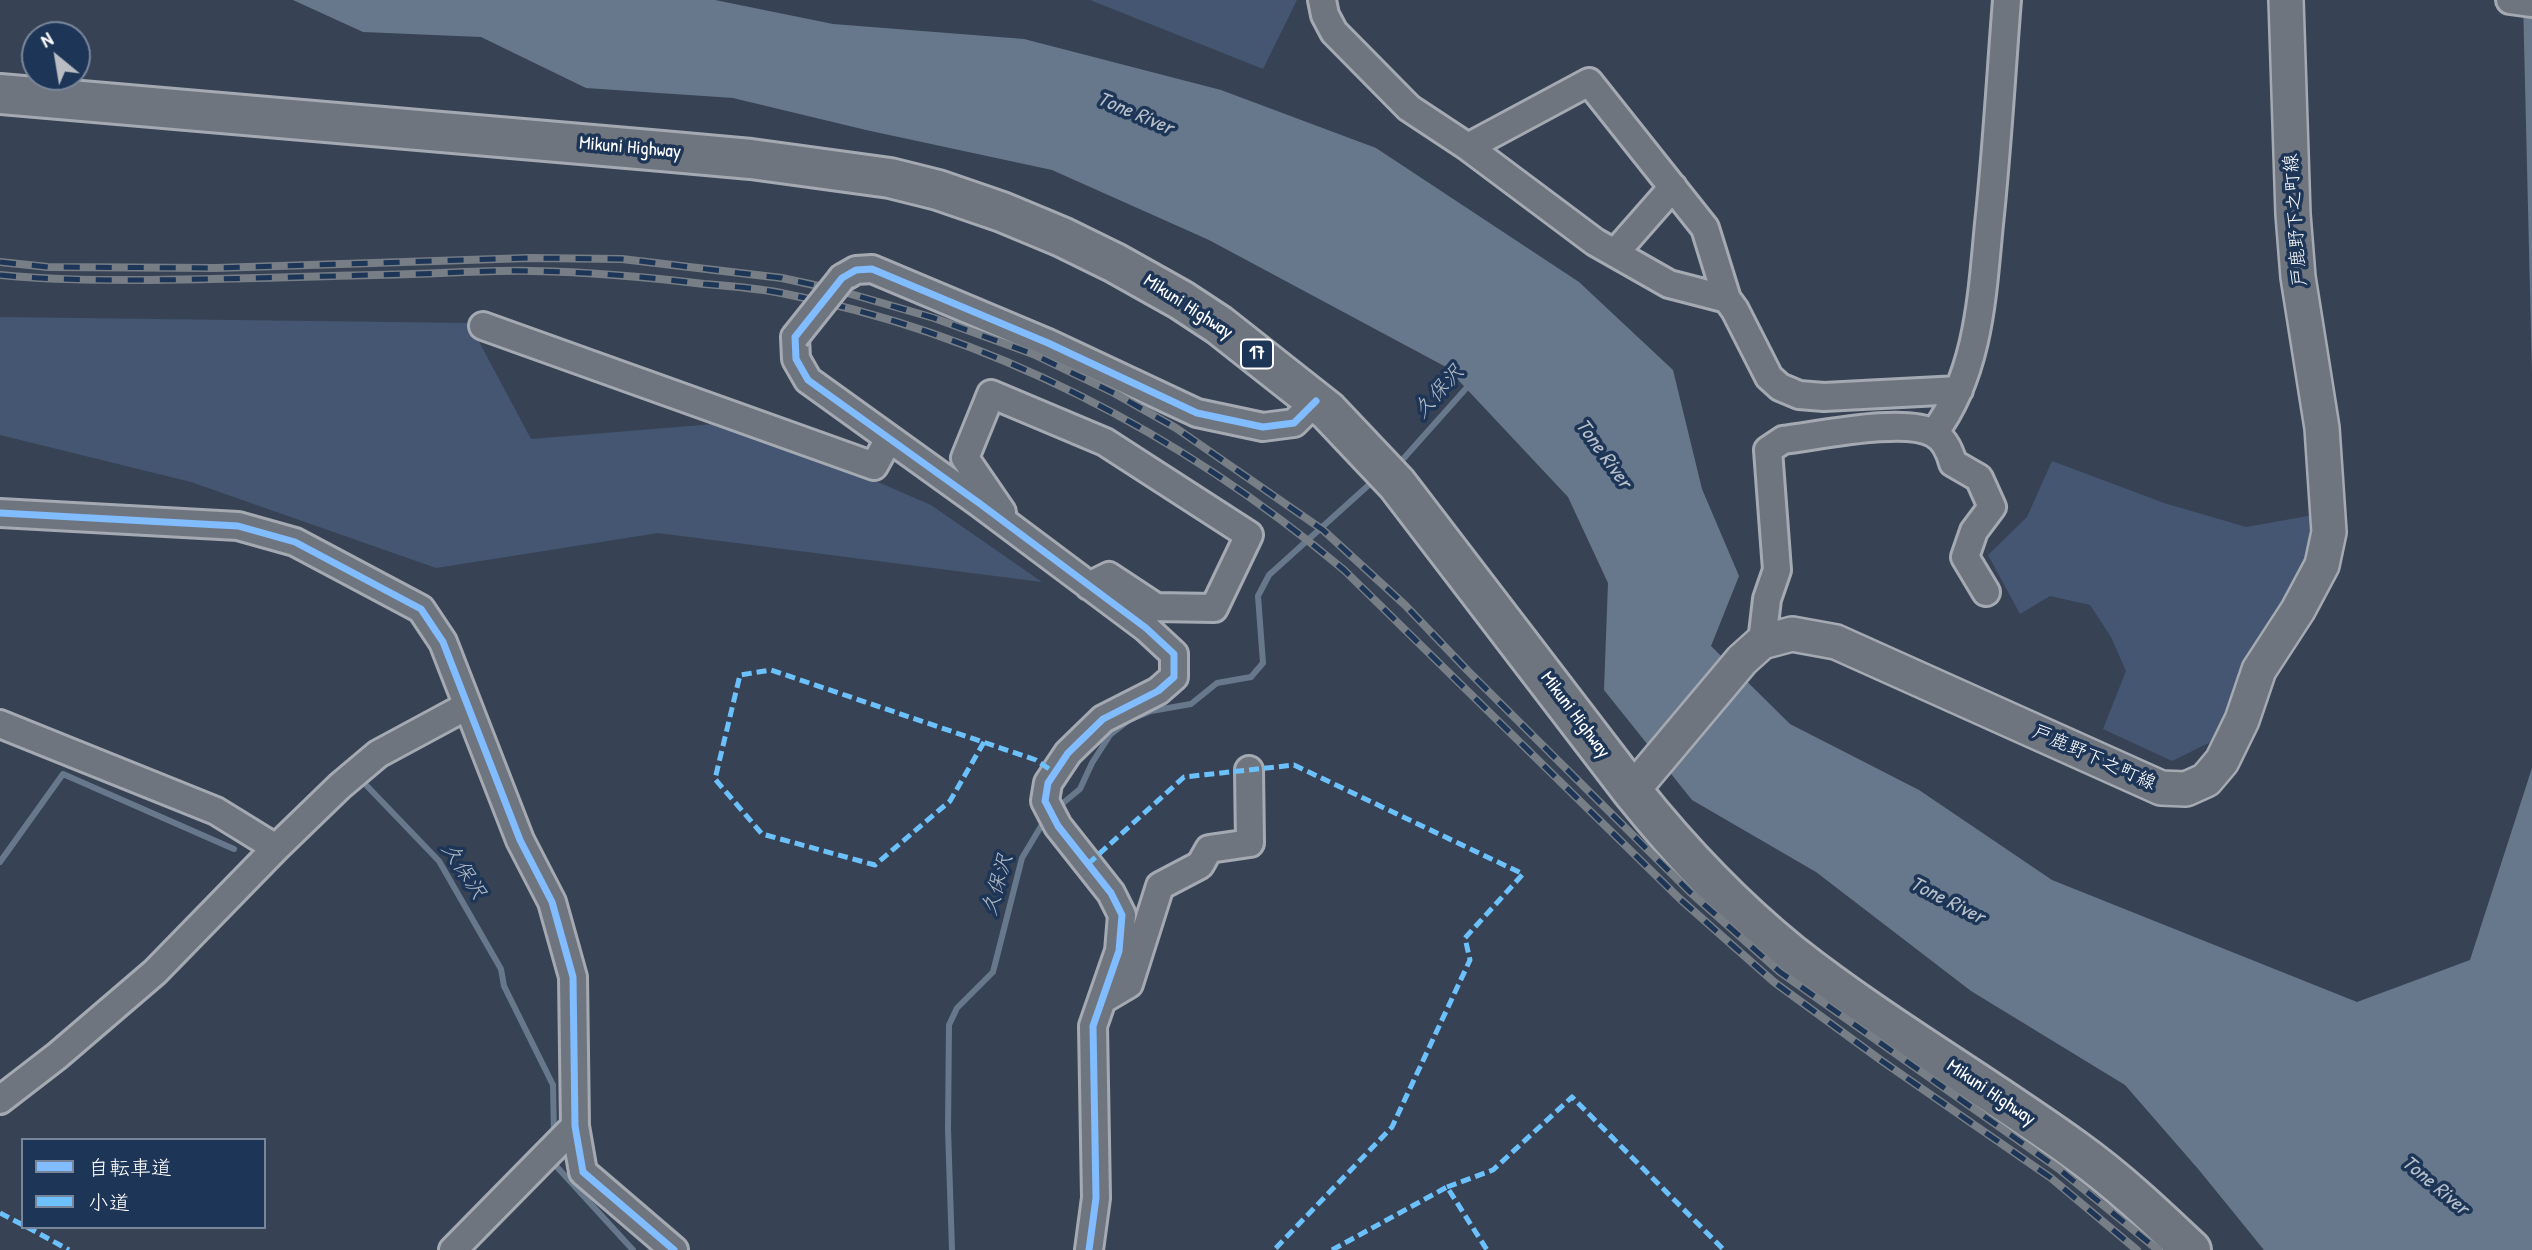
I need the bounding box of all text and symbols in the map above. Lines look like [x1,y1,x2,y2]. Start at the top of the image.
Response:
north arrow [21,21,91,91]
text: N [36,26,57,53]
water label: Tone River [1093,87,1177,141]
street label: Mikuni Highway [578,132,682,164]
street label: 戸鹿野下之町線 [2280,153,2312,287]
street label: Mikuni Highway [1139,270,1237,344]
road number: 17 [1241,340,1273,368]
water label: 久保沢 [1409,360,1469,424]
water label: Tone River [1569,414,1637,494]
street label: Mikuni Highway [1535,667,1615,763]
street label: 戸鹿野下之町線 [2029,721,2159,795]
water label: 久保沢 [435,838,491,904]
water label: 久保沢 [977,851,1019,919]
water label: Tone River [1906,872,1988,930]
street label: Mikuni Highway [1942,1055,2040,1131]
legend [21,1138,266,1229]
water label: Tone River [2396,1151,2474,1221]
text: 自転車道 [88,1153,172,1182]
text: 小道 [88,1188,130,1217]

